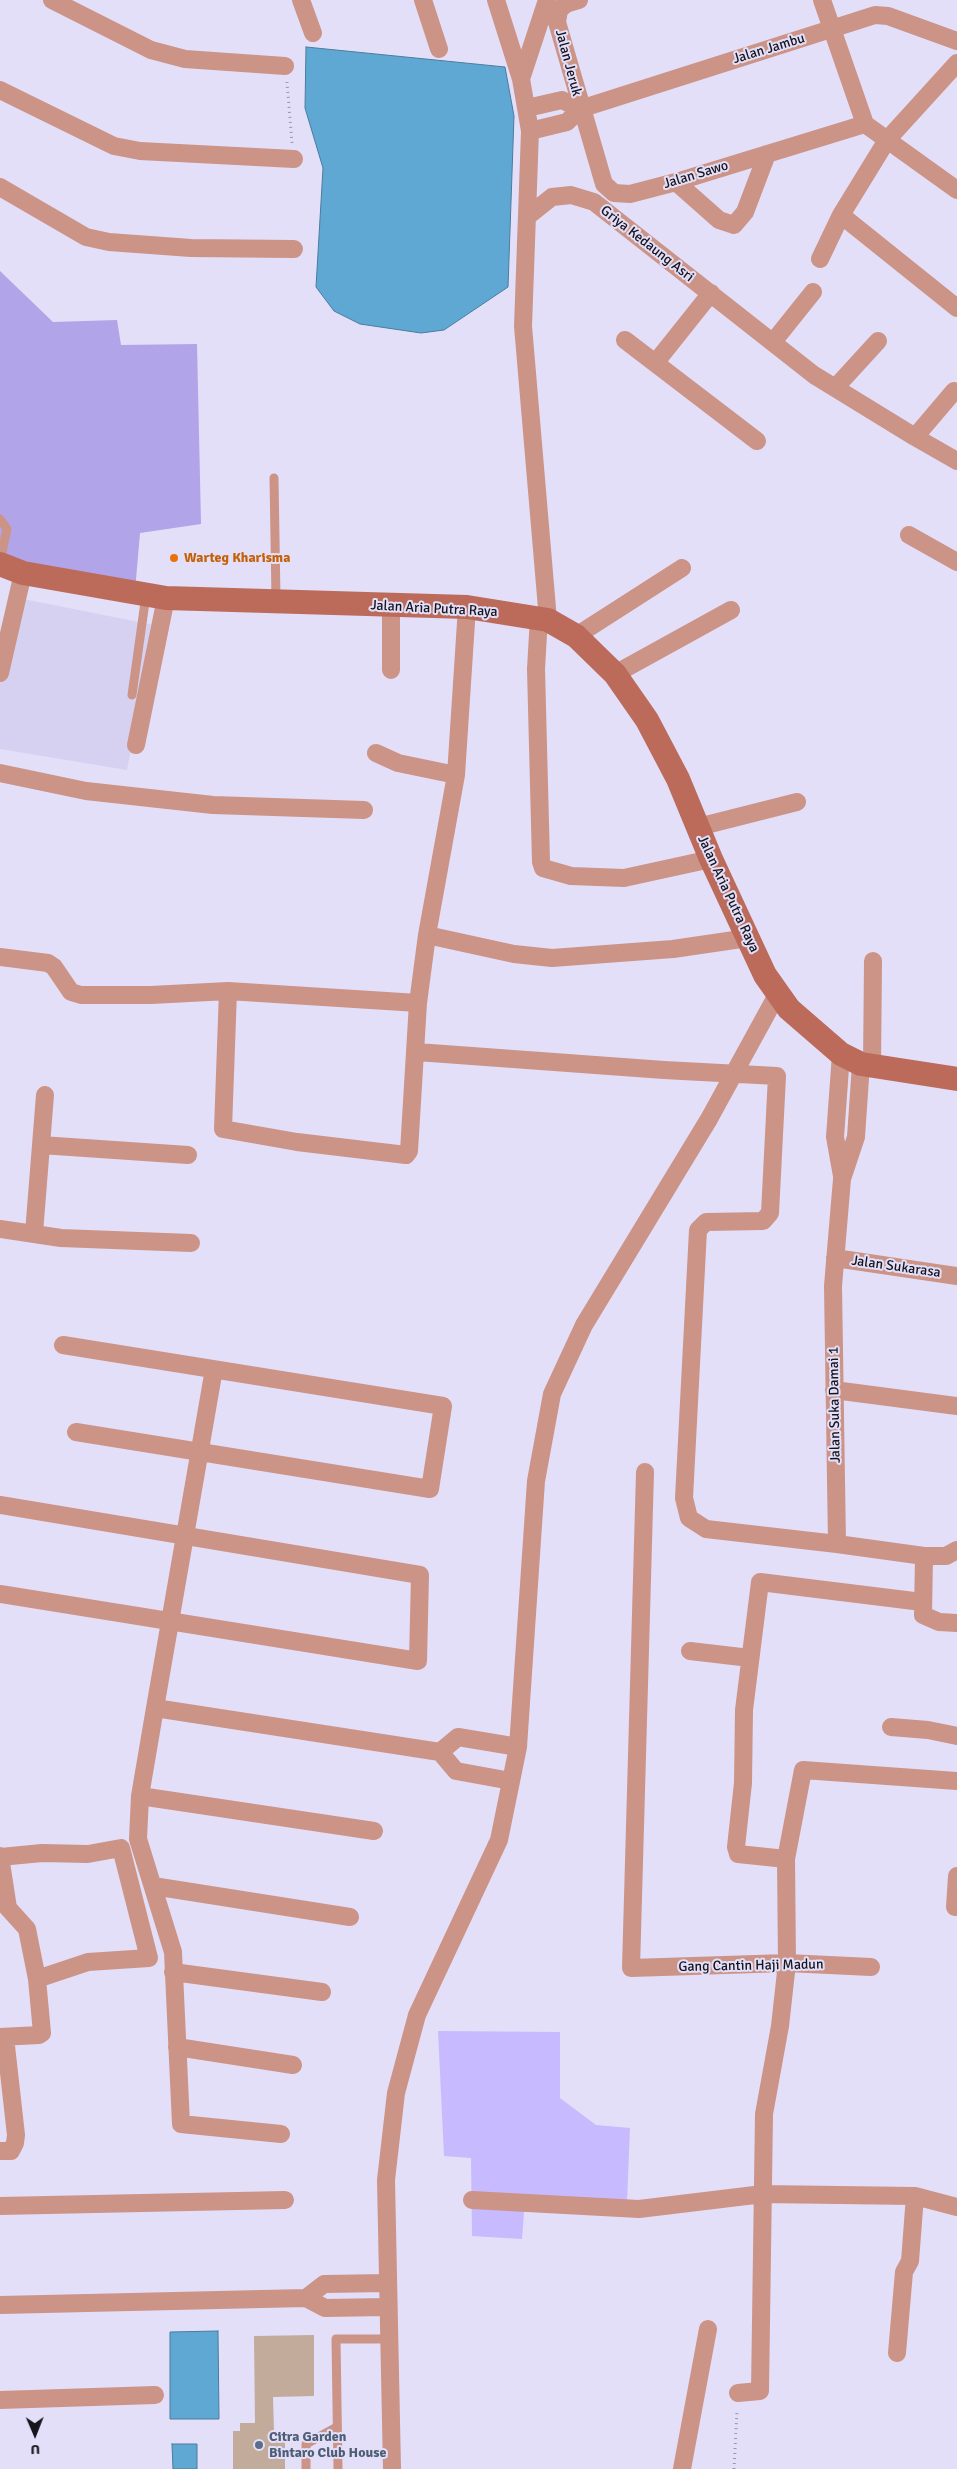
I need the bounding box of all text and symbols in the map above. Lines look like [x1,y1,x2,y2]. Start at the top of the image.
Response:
street label: Jalan Jeruk [551,28,585,98]
street label: Jalan Jambu [731,30,807,68]
street label: Jalan Sawo [662,157,730,193]
street label: Griya Kedaung Asri [597,202,697,286]
place label: Warteg Kharisma [184,550,290,566]
marker: Warteg Kharisma [168,552,180,564]
street label: Jalan Aria Putra Raya [370,597,498,621]
street label: Jalan Aria Putra Raya [694,833,762,955]
street label: Jalan Sukarasa [850,1252,942,1282]
street label: Jalan Suka Damai 1 [826,1347,844,1463]
street label: Gang Cantin Haji Madun [678,1956,824,1976]
north arrow [10,2409,60,2459]
place label: Citra Garden Bintaro Club House [269,2429,386,2462]
marker: Citra Garden Bintaro Club House [253,2439,265,2451]
text: U [30,2441,40,2458]

